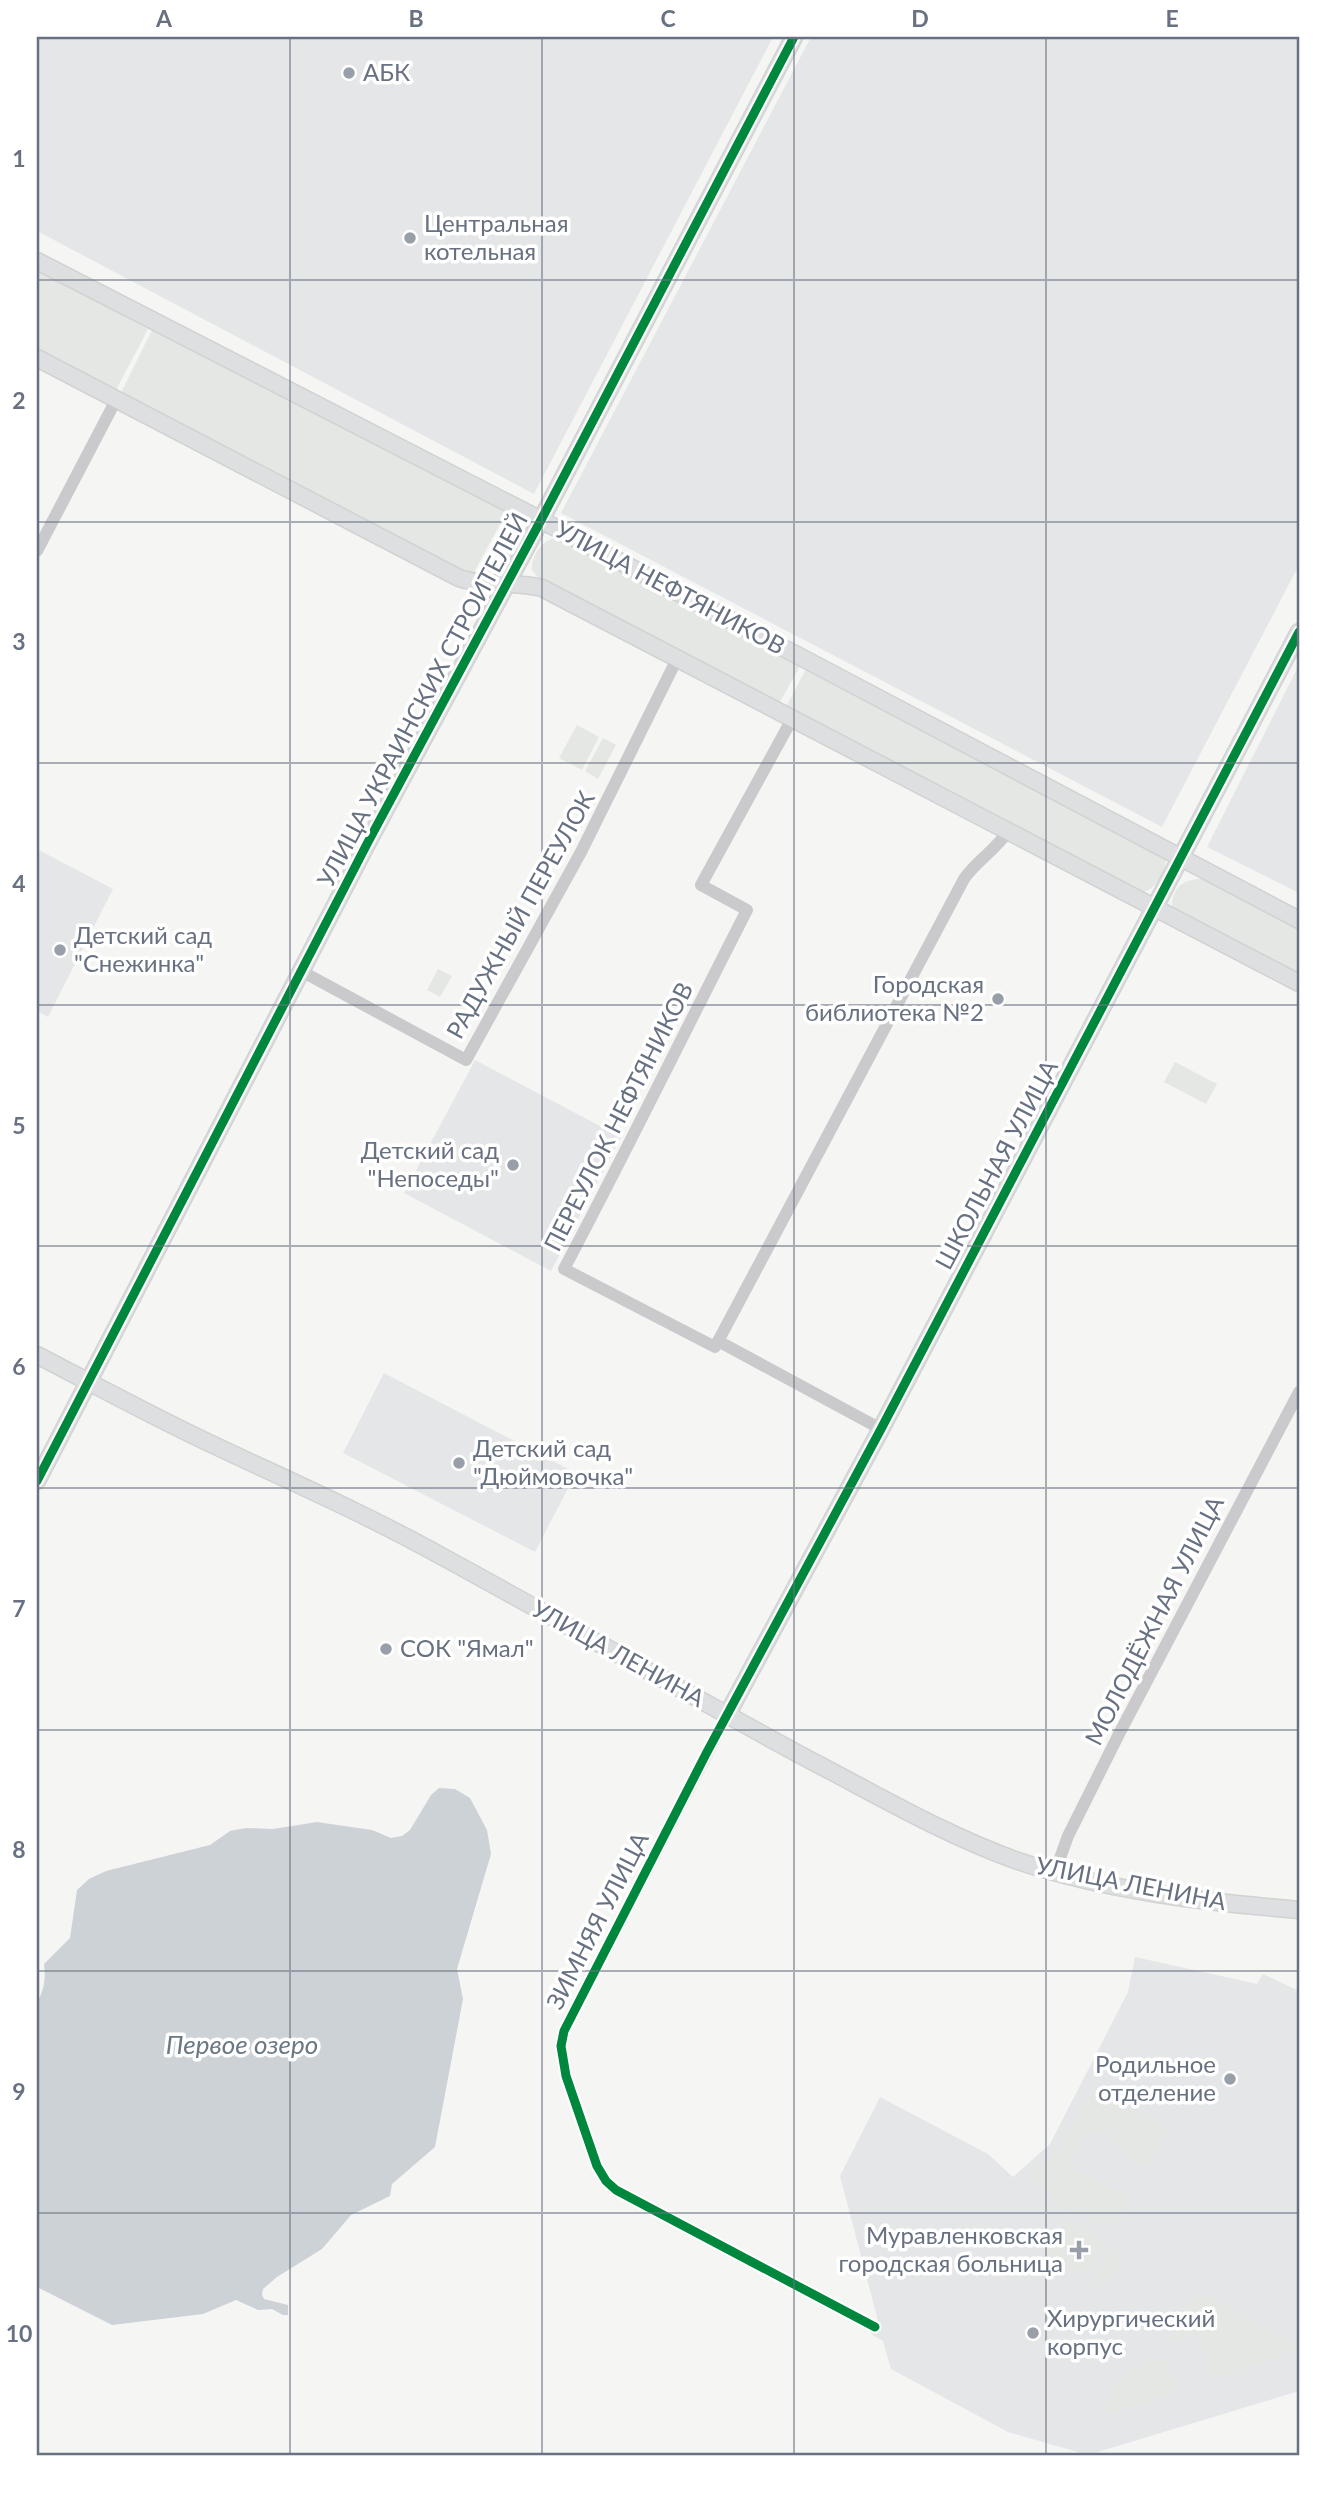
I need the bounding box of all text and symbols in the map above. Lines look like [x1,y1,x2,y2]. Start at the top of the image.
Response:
text: A [155,4,173,32]
text: B [408,4,424,32]
text: C [660,4,676,32]
text: D [911,4,929,32]
text: E [1165,4,1179,32]
place label: АБК [363,57,410,86]
marker: АБК [341,65,357,81]
text: 1 [12,144,26,172]
place label: Центральная котельная [424,208,569,265]
marker: Центральная котельная [402,230,418,246]
text: 2 [12,386,26,414]
street label: УЛИЦА УКРАИНСКИХ СТРОИТЕЛЕЙ [310,507,533,891]
street label: УЛИЦА НЕФТЯНИКОВ [551,514,791,660]
text: 3 [12,627,26,655]
street label: РАДУЖНЫЙ ПЕРЕУЛОК [439,785,600,1043]
text: 4 [12,869,26,897]
place label: Детский сад "Снежинка" [74,920,212,977]
marker: Детский сад "Снежинка" [52,942,68,958]
place label: Городская библиотека №2 [805,969,984,1026]
street label: ПЕРЕУЛОК НЕФТЯНИКОВ [537,977,698,1256]
marker: Городская библиотека №2 [990,991,1006,1007]
street label: ШКОЛЬНАЯ УЛИЦА [928,1054,1063,1274]
text: 5 [12,1111,26,1139]
place label: Детский сад "Непоседы" [361,1135,499,1192]
marker: Детский сад "Непоседы" [505,1157,521,1173]
text: 6 [12,1352,26,1380]
place label: Детский сад "Дюймовочка" [473,1433,633,1490]
marker: Детский сад "Дюймовочка" [451,1455,467,1471]
street label: МОЛОДЁЖНАЯ УЛИЦА [1078,1490,1229,1750]
street label: УЛИЦА ЛЕНИНА [527,1593,711,1713]
text: 7 [12,1594,26,1622]
place label: СОК "Ямал" [400,1633,534,1662]
marker: СОК "Ямал" [378,1641,394,1657]
street label: ЗИМНЯЯ УЛИЦА [539,1826,654,2014]
text: 8 [12,1835,26,1863]
street label: УЛИЦА ЛЕНИНА [1034,1850,1229,1915]
water label: Первое озеро [166,2028,318,2060]
place label: Родильное отделение [1095,2049,1216,2106]
marker: Родильное отделение [1222,2071,1238,2087]
text: 9 [12,2077,26,2105]
place label: Муравленковская городская больница [838,2220,1063,2277]
marker: Муравленковская городская больница [1069,2240,1089,2260]
place label: Хирургический корпус [1047,2303,1215,2360]
text: 10 [6,2319,32,2347]
marker: Хирургический корпус [1025,2325,1041,2341]

